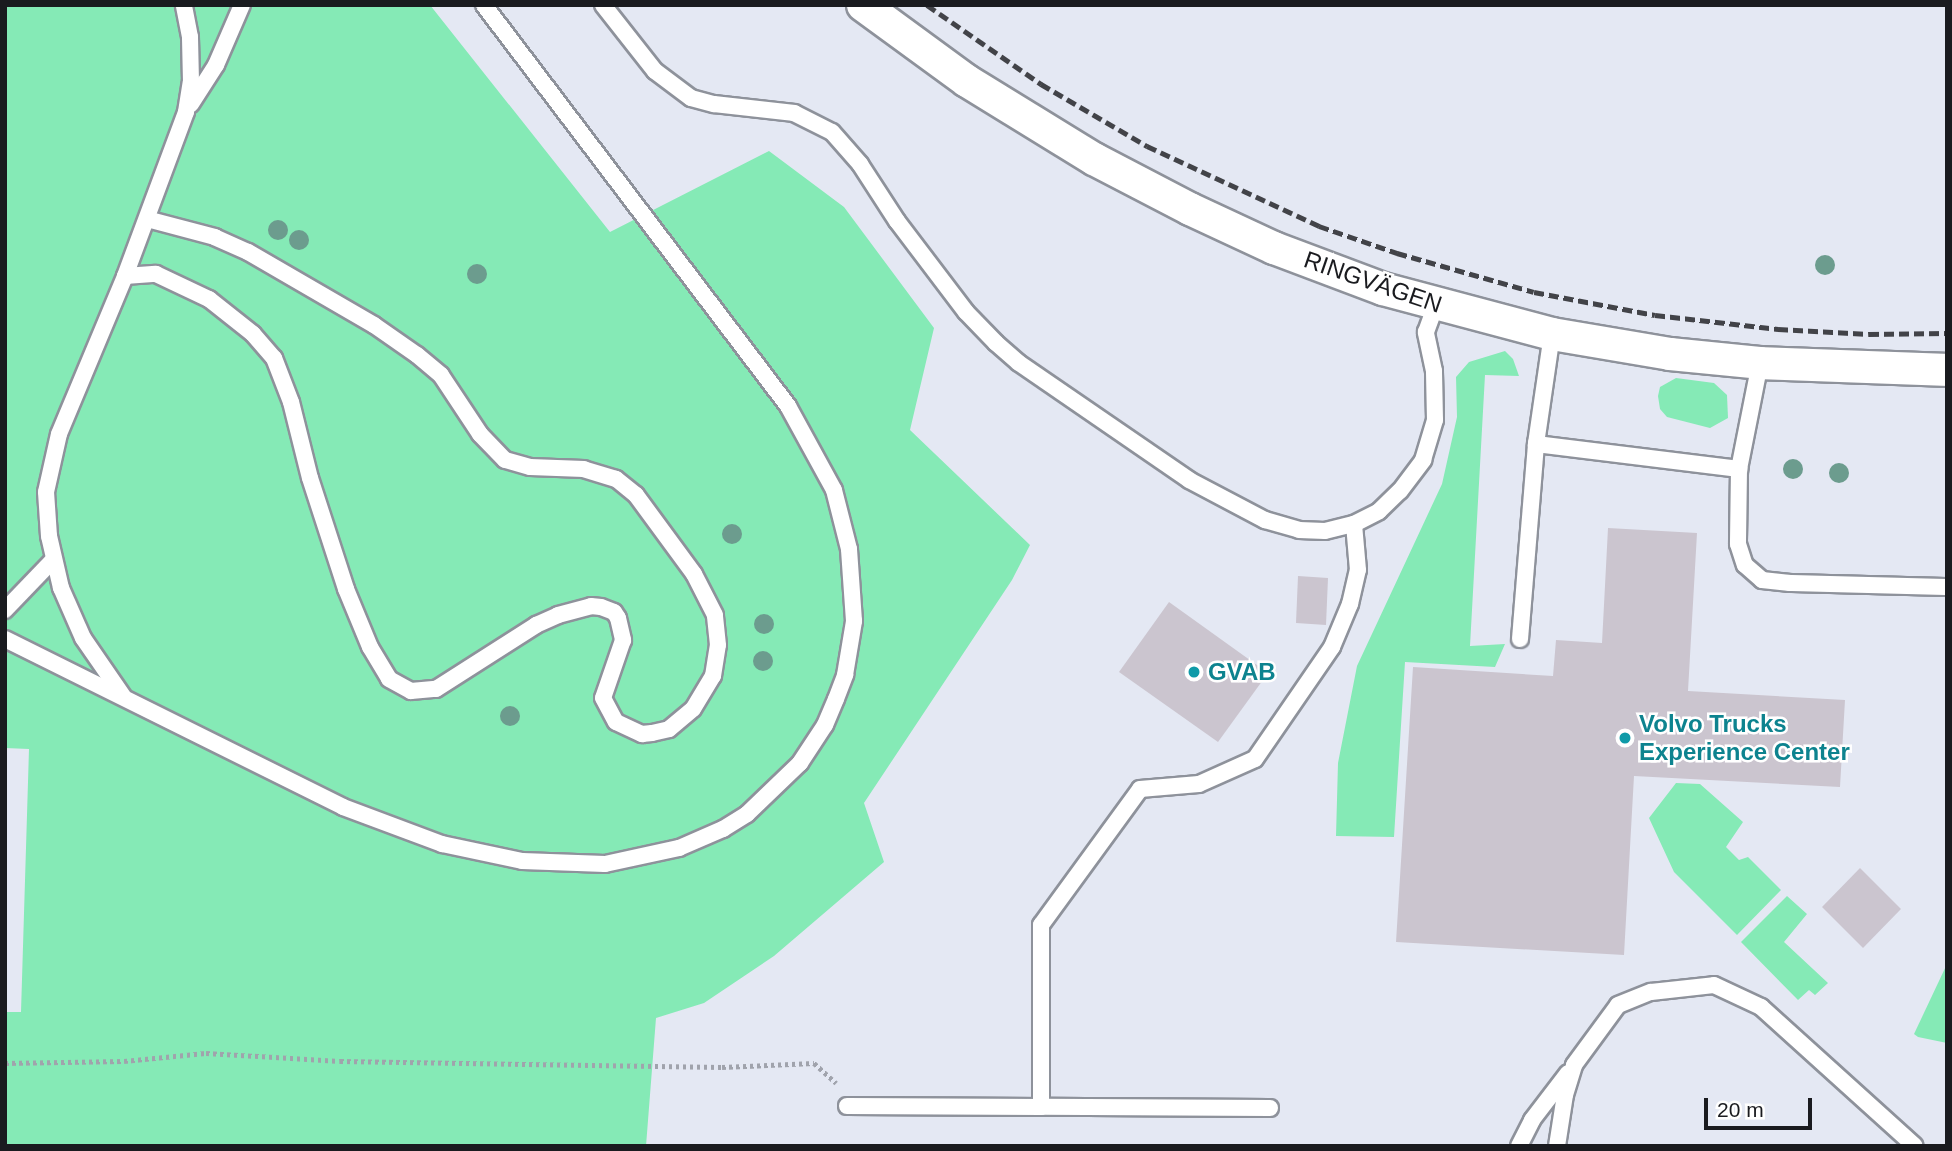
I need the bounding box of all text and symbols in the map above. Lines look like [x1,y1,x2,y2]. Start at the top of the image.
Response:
street label: RINGVÄGEN [1300,245,1446,319]
place label: GVAB [1208,658,1276,686]
marker: GVAB [1186,664,1202,680]
place label: Volvo Trucks Experience Center [1639,710,1850,766]
marker: Volvo Trucks Experience Center [1617,730,1633,746]
scale bar [1707,1084,1815,1128]
text: 20 m [1717,1098,1764,1121]

